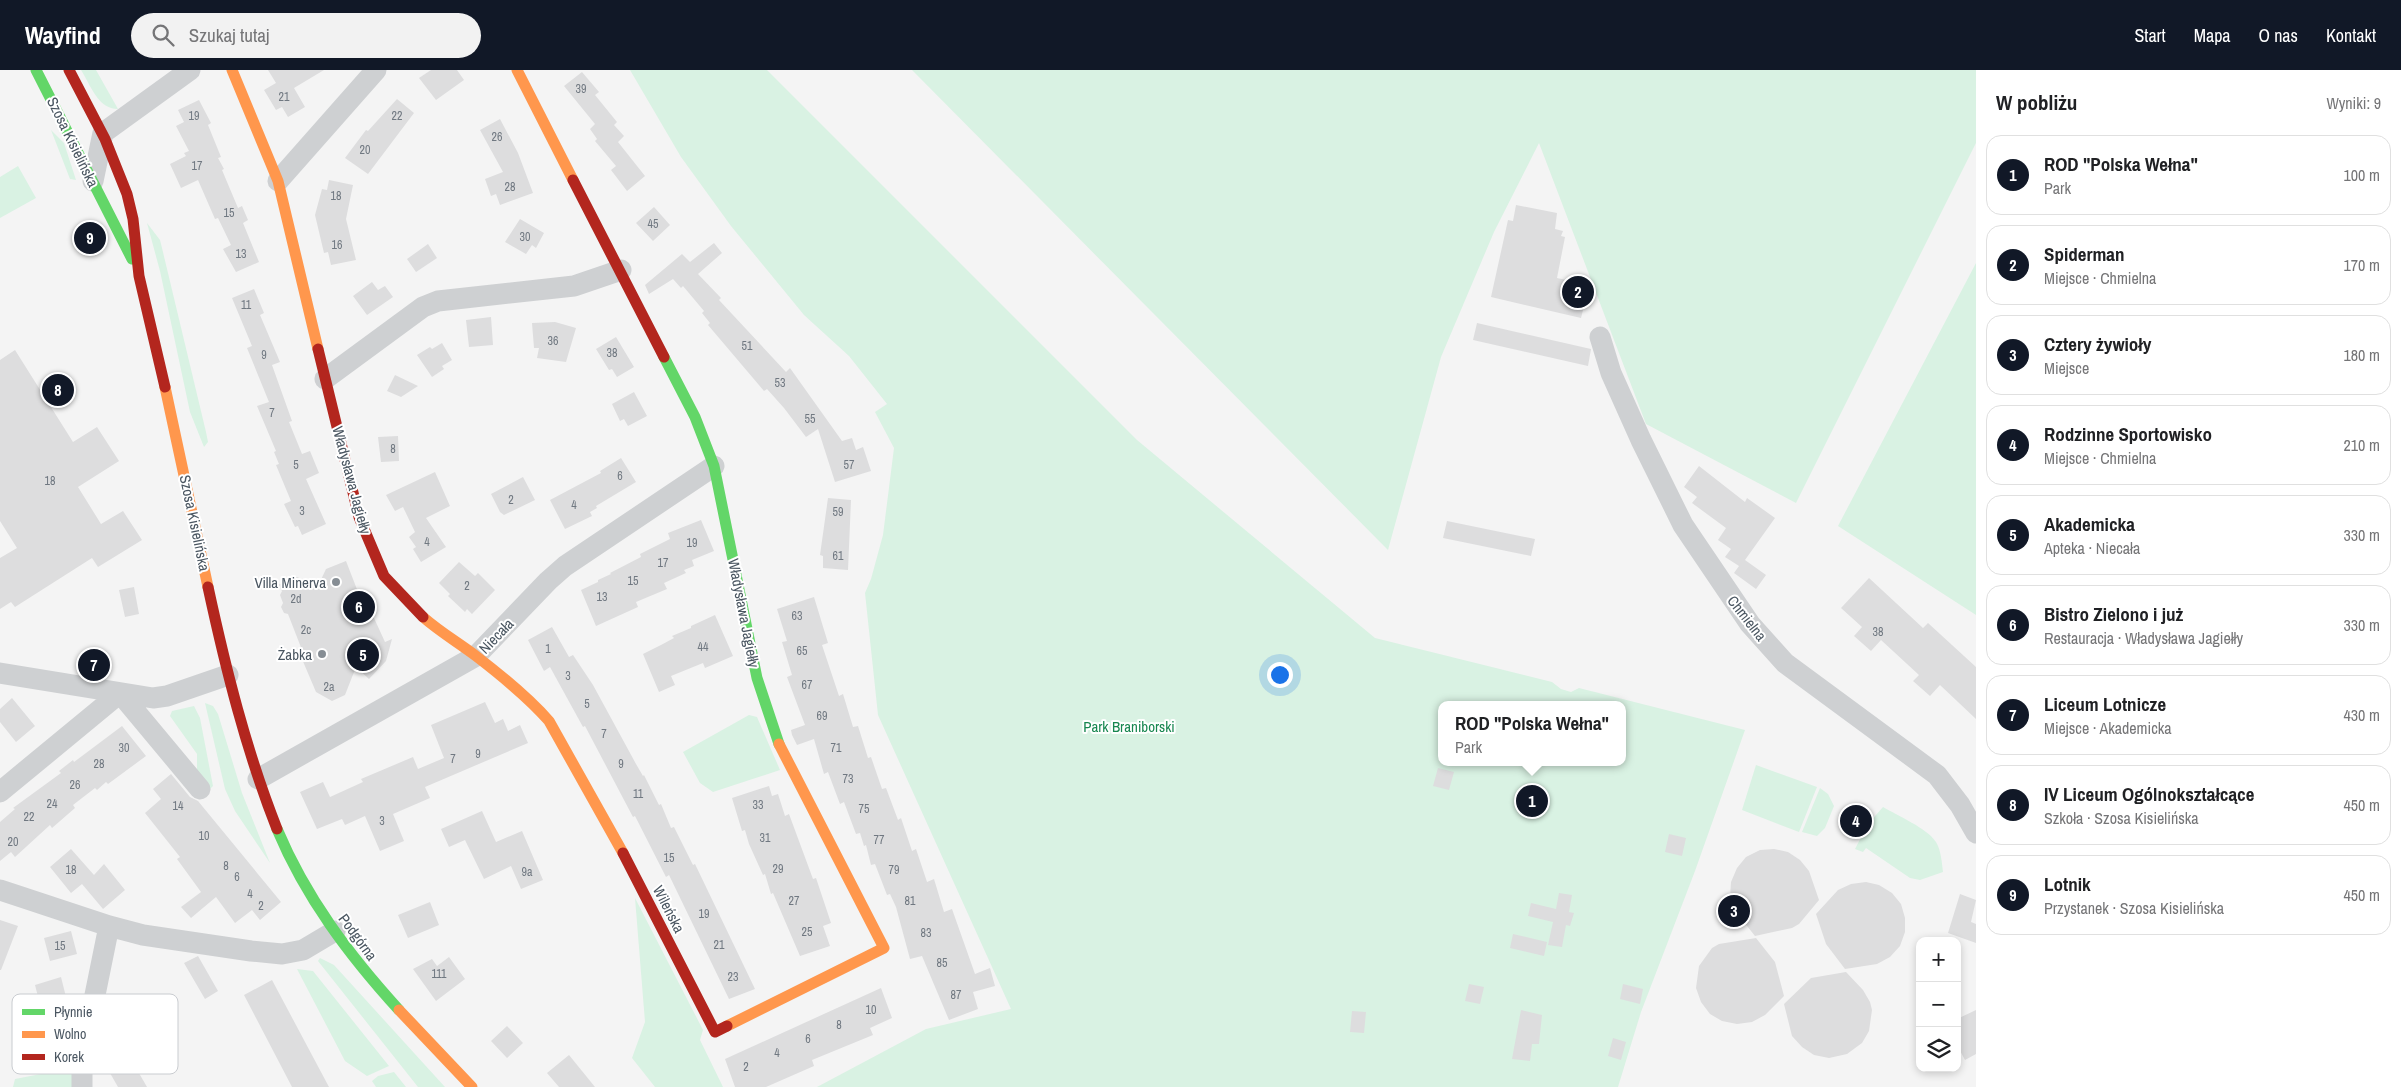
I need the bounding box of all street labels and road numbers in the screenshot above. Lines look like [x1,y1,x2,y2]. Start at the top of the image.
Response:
street label: Szosa Kisielińska [42,93,104,191]
street label: Władysława Jagiełły [328,424,377,537]
street label: Szosa Kisielińska [175,473,215,573]
street label: Władysława Jagiełły [723,557,765,670]
street label: Chmielna [1723,591,1772,645]
street label: Niecała [474,614,518,658]
street label: Wileńska [648,882,690,936]
street label: Podgórna [334,909,382,965]

